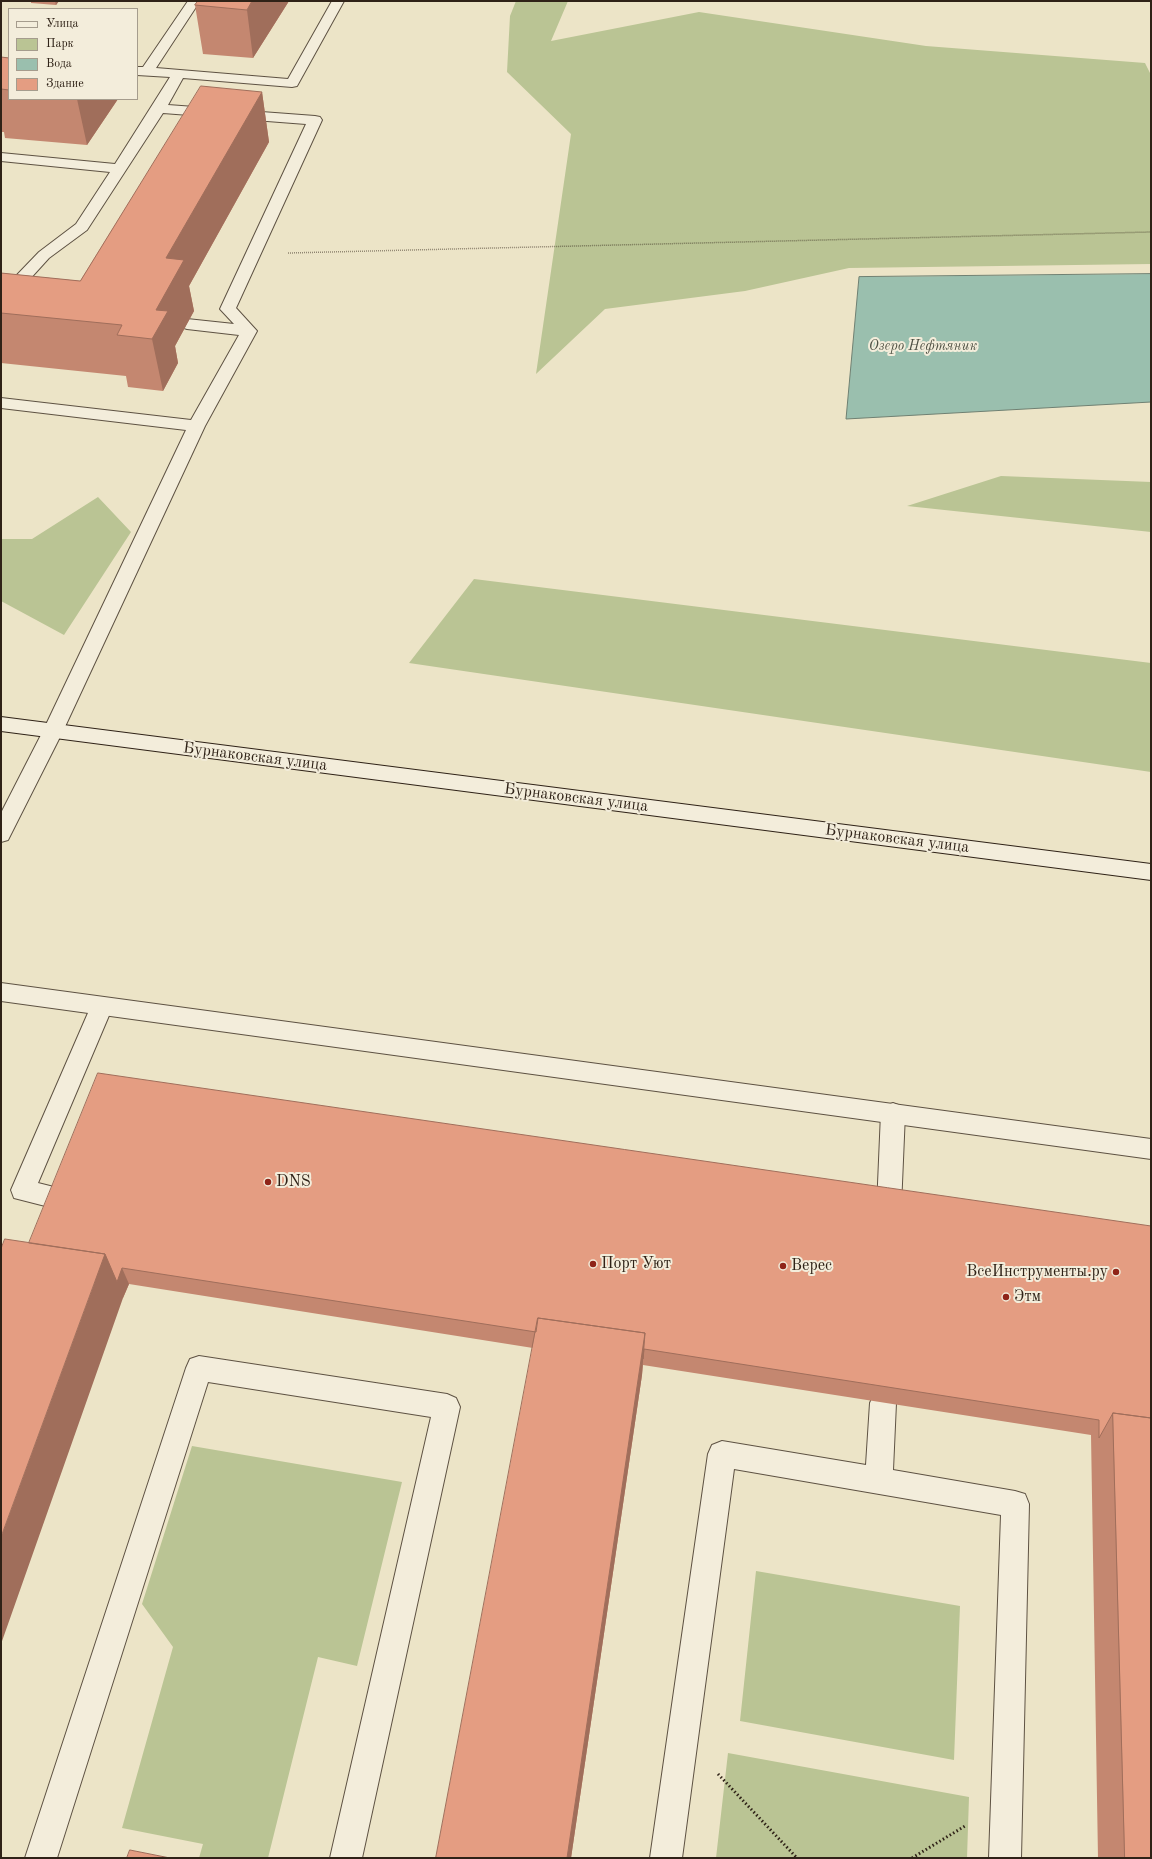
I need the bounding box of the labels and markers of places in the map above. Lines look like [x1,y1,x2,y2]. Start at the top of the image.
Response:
place label: DNS [276,1172,311,1192]
marker: DNS [263,1177,273,1187]
place label: Порт Уют [601,1254,671,1274]
place label: Верес [791,1256,832,1276]
marker: Порт Уют [588,1259,598,1269]
marker: Верес [778,1261,788,1271]
place label: ВсеИнструменты.ру [966,1262,1108,1282]
marker: ВсеИнструменты.ру [1111,1267,1121,1277]
place label: Этм [1014,1287,1041,1307]
marker: Этм [1001,1292,1011,1302]

